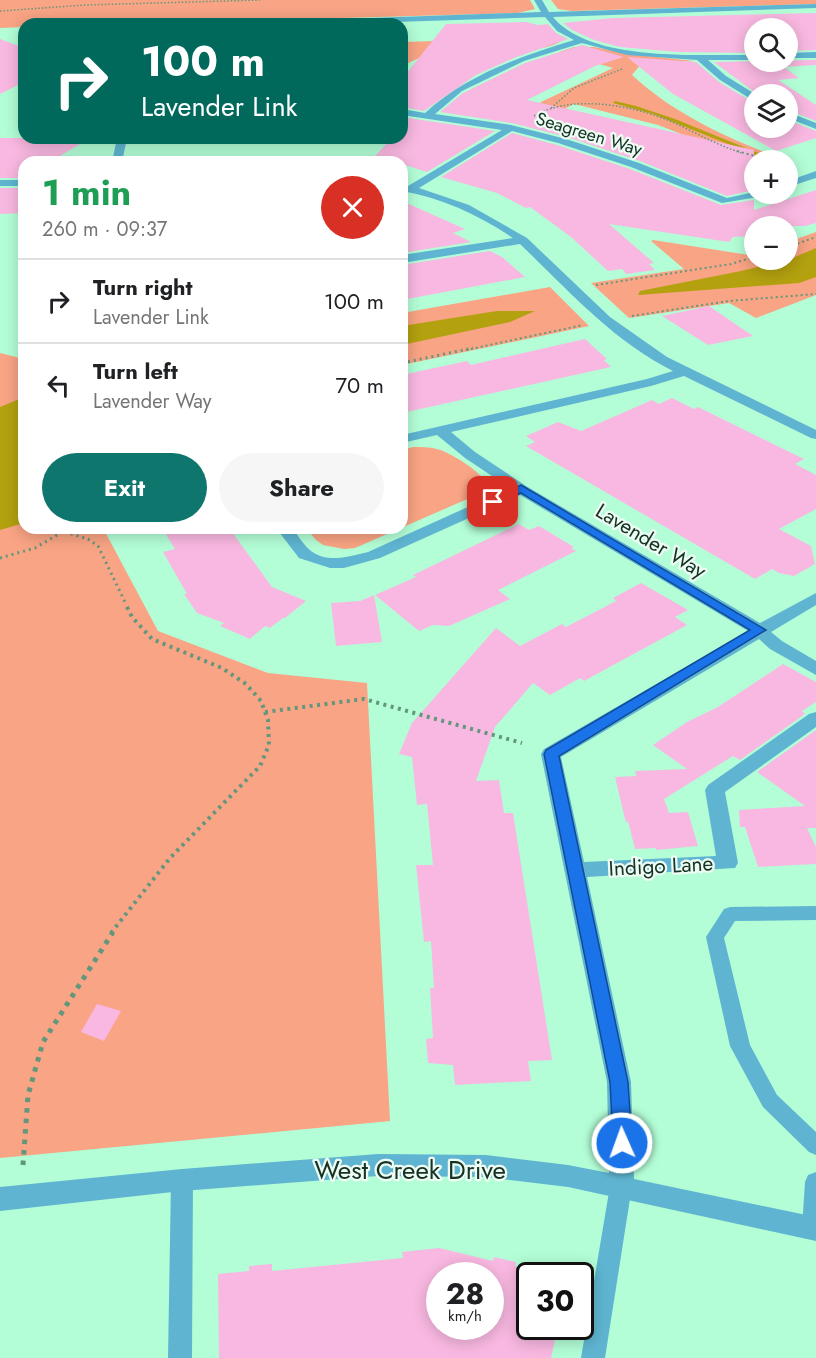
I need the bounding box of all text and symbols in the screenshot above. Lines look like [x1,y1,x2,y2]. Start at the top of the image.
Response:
map controls [744,18,798,270]
button: search [744,18,798,72]
text: 100 m [141,31,265,92]
icon: right [42,42,120,120]
button: layers [744,84,798,138]
text: Lavender Link [141,87,297,126]
street label: Seagreen Way [533,106,645,163]
button: + [744,150,798,204]
text: 1 min [42,166,131,218]
button: close [321,176,384,239]
text: 260 m · 09:37 [42,215,167,244]
button: − [744,216,798,270]
text: Turn right [93,271,193,303]
icon: right [42,285,75,318]
text: 100 m [324,285,384,317]
text: Lavender Link [93,303,209,332]
text: Turn left [93,355,178,387]
icon: left [42,369,75,402]
text: 70 m [335,369,384,401]
text: Lavender Way [93,387,212,416]
button: Exit [42,453,207,522]
button: Share [219,453,384,522]
pin [467,476,518,527]
icon: arrive [476,485,509,518]
street label: Lavender Way [590,496,713,586]
street label: Indigo Lane [608,848,714,884]
position arrow [590,1111,654,1175]
street label: West Creek Drive [314,1151,506,1189]
speed limit sign: 30 [516,1262,594,1340]
text: 28 [446,1272,484,1315]
text: km/h [448,1305,482,1327]

